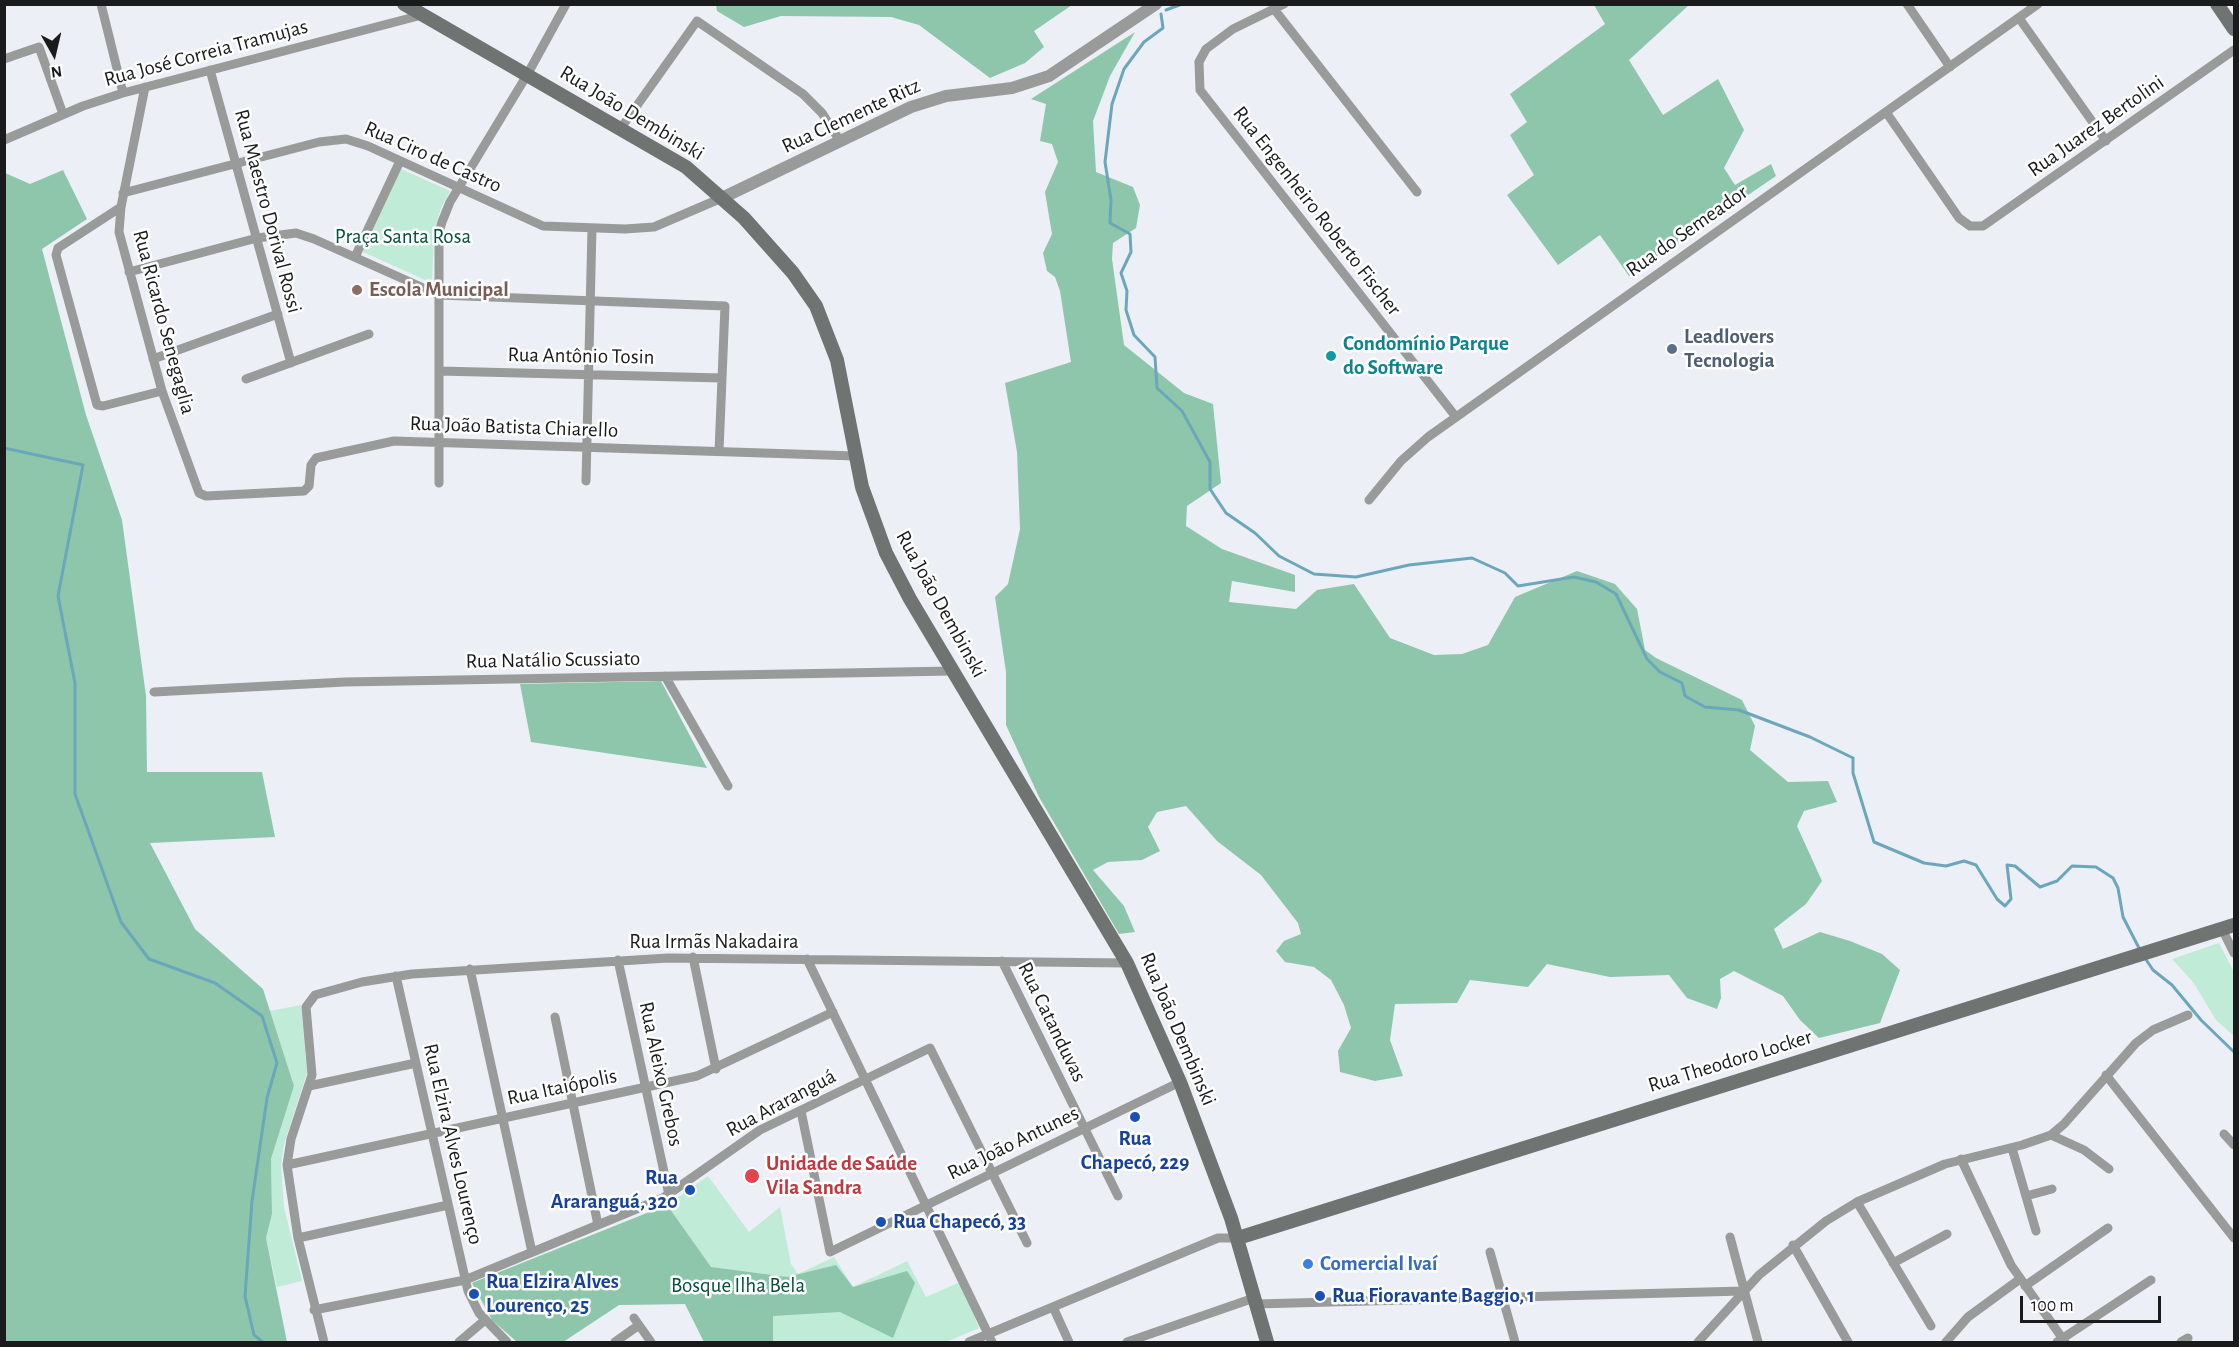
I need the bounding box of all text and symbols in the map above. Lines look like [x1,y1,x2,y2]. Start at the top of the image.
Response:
street label: Rua José Correia Tramujas [101,14,311,92]
north arrow [24,24,84,84]
street label: Rua João Dembinski [555,60,709,166]
text: N [50,63,63,81]
street label: Rua Juarez Bertolini [2023,70,2169,182]
street label: Rua Clemente Ritz [778,73,924,159]
street label: Rua Engenheiro Roberto Fischer [1227,101,1407,321]
street label: Rua Maestro Dorival Rossi [229,106,307,316]
street label: Rua Ciro de Castro [360,115,506,199]
street label: Rua do Semeador [1621,180,1753,282]
park label: Praça Santa Rosa [335,224,471,250]
street label: Rua Ricardo Senegaglia [127,227,201,417]
place label: Escola Municipal [369,277,509,303]
marker: Escola Municipal [350,283,364,297]
place label: Leadlovers Tecnologia [1684,324,1775,374]
place label: Condomínio Parque do Software [1343,331,1509,381]
street label: Rua Antônio Tosin [507,342,655,370]
marker: Leadlovers Tecnologia [1665,342,1679,356]
marker: Condomínio Parque do Software [1324,349,1338,363]
street label: Rua João Batista Chiarello [409,411,619,443]
street label: Rua João Dembinski [890,526,992,682]
street label: Rua Natálio Scussiato [466,646,640,674]
street label: Rua Irmãs Nakadaira [629,929,799,955]
street label: Rua João Dembinski [1134,949,1222,1109]
street label: Rua Catanduvas [1012,958,1092,1086]
street label: Rua Aleixo Grebos [633,999,689,1149]
street label: Rua Theodoro Locker [1645,1024,1815,1098]
street label: Rua Elzira Alves Lourenço [418,1041,488,1247]
street label: Rua Itaiópolis [505,1063,619,1111]
street label: Rua Araranguá [722,1064,840,1142]
street label: Rua João Antunes [943,1100,1083,1186]
marker: Rua Chapecó, 229 [1128,1110,1142,1124]
place label: Rua Chapecó, 229 [1081,1126,1189,1176]
place label: Unidade de Saúde Vila Sandra [766,1151,917,1201]
place label: Rua Araranguá, 320 [551,1165,678,1215]
marker: Unidade de Saúde Vila Sandra [743,1167,761,1185]
marker: Rua Araranguá, 320 [683,1183,697,1197]
place label: Rua Chapecó, 33 [893,1209,1026,1235]
marker: Rua Chapecó, 33 [874,1215,888,1229]
place label: Comercial Ivaí [1320,1251,1438,1277]
marker: Comercial Ivaí [1301,1257,1315,1271]
place label: Rua Elzira Alves Lourenço, 25 [486,1269,619,1319]
park label: Bosque Ilha Bela [671,1273,805,1299]
place label: Rua Fioravante Baggio, 1 [1332,1283,1535,1309]
scale bar [2023,1284,2164,1322]
marker: Rua Elzira Alves Lourenço, 25 [467,1287,481,1301]
marker: Rua Fioravante Baggio, 1 [1313,1289,1327,1303]
text: 100 m [2031,1297,2074,1315]

